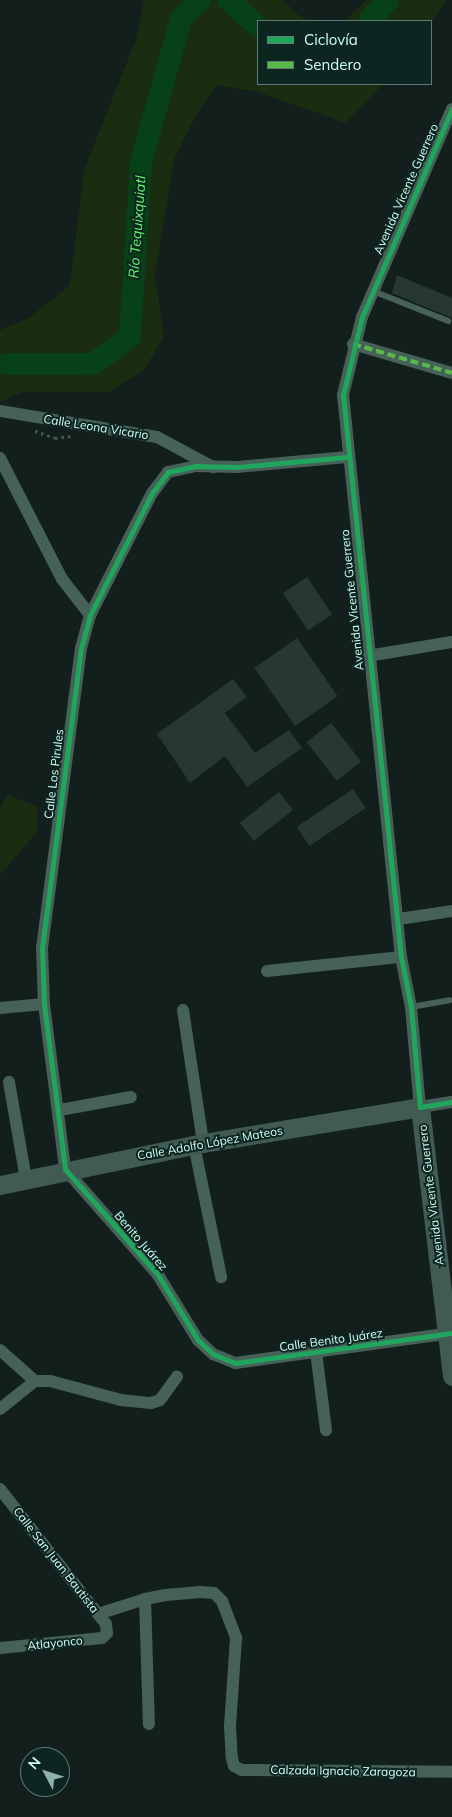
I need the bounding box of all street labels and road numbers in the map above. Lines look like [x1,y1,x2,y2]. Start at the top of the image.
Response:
street label: Avenida Vicente Guerrero [371,121,441,257]
street label: Calle Leona Vicario [42,412,150,442]
street label: Avenida Vicente Guerrero [337,529,367,671]
street label: Calle Los Pirules [41,728,67,820]
street label: Calle Adolfo López Mateos [136,1123,284,1163]
street label: Avenida Vicente Guerrero [415,1124,447,1266]
street label: Benito Juárez [111,1208,171,1274]
street label: Calle Benito Juárez [278,1326,384,1354]
street label: Calle San Juan Bautista [10,1504,102,1616]
street label: Atlayonco [27,1633,83,1653]
street label: Calzada Ignacio Zaragoza [270,1763,416,1779]

